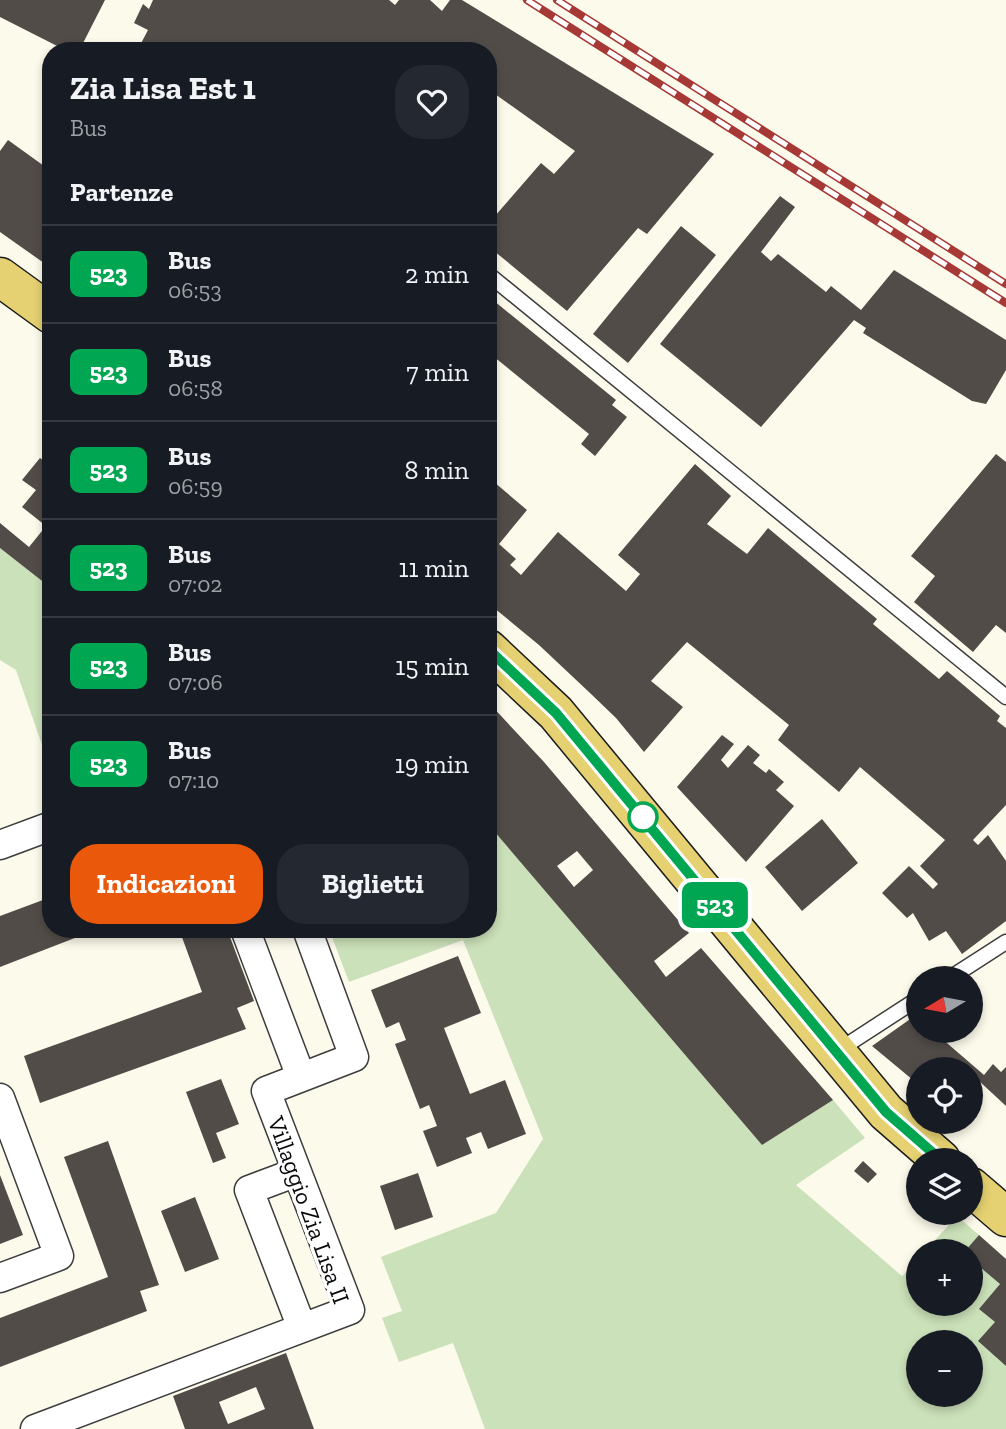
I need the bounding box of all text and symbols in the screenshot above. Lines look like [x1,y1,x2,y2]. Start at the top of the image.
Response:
button: heart [395,65,469,139]
text: Zia Lisa Est 1 [70,68,256,107]
text: Bus [70,114,107,142]
text: Partenze [70,176,173,208]
text: Bus [168,244,211,276]
text: 2 min [405,258,469,290]
text: 523 [89,259,128,288]
text: 06:53 [168,276,222,304]
text: Bus [168,342,211,374]
text: 7 min [406,356,469,388]
text: 523 [89,357,128,386]
text: 06:58 [168,374,223,402]
text: Bus [168,440,211,472]
text: 8 min [404,454,469,486]
text: 523 [89,455,128,484]
text: 06:59 [168,472,223,500]
text: Bus [168,538,211,570]
text: 11 min [398,552,469,584]
text: 523 [89,553,128,582]
text: 07:02 [168,570,222,598]
text: Bus [168,636,211,668]
text: 15 min [395,650,469,682]
text: 523 [89,651,128,680]
text: 07:06 [168,668,223,696]
text: Bus [168,734,211,766]
text: 19 min [395,748,469,780]
text: 523 [89,749,128,778]
text: 07:10 [168,766,219,794]
unlabelled marker [628,802,658,832]
button: Indicazioni [70,844,263,924]
button: Biglietti [277,844,469,924]
line badge: 523 [675,882,755,928]
text: 523 [696,890,734,919]
north arrow [906,966,984,1043]
map controls [906,966,983,1407]
button: locate [906,1057,983,1134]
street label: Villaggio Zia Lisa II [261,1111,356,1308]
button: layers [906,1148,983,1225]
button: + [906,1239,983,1316]
button: − [906,1330,983,1407]

